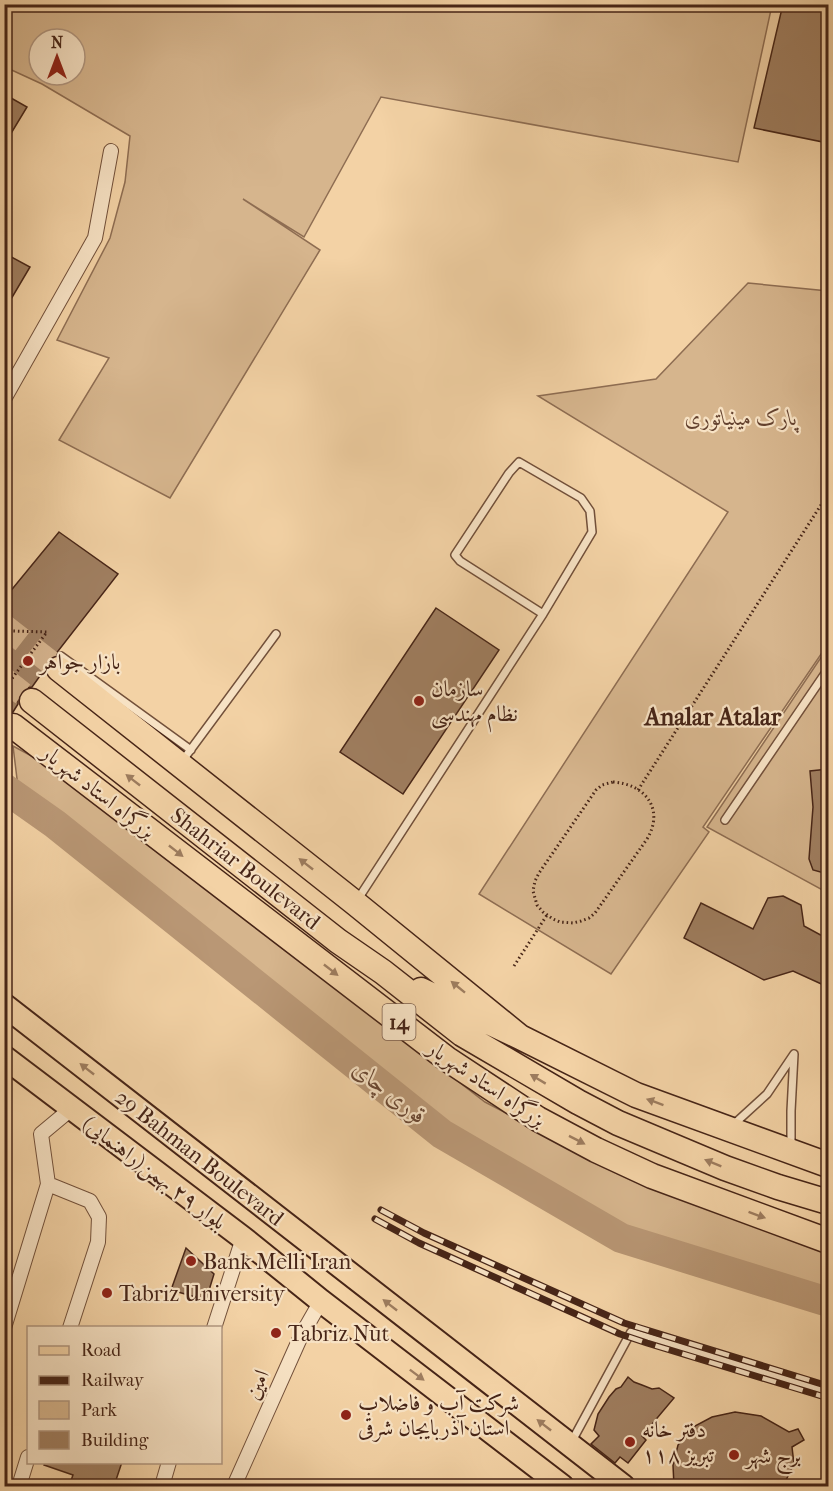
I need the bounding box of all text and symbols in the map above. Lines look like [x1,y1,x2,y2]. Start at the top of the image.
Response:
north arrow [27,27,87,87]
text: N [51,33,64,52]
park label: پارک مینیاتوری [684,405,799,434]
place label: بازار جواهر [38,649,121,676]
marker: بازار جواهر [21,654,35,668]
place label: سازمان نظام مهندسی [431,676,518,733]
marker: سازمان نظام مهندسی [412,694,426,708]
district label: Analar Atalar [643,703,782,731]
street label: بزرگراه استاد شهریار [34,737,162,845]
one-way arrow [125,773,141,786]
street label: Shahriar Boulevard [165,802,326,936]
one-way arrow [168,845,184,857]
one-way arrow [298,858,314,871]
one-way arrow [323,963,339,976]
one-way arrow [450,980,466,993]
road number: 14 [382,1004,416,1040]
street label: بزرگراه استاد شهریار [420,1032,552,1134]
water label: قوری چای [345,1054,433,1132]
one-way arrow [79,1063,95,1076]
one-way arrow [530,1074,546,1085]
street label: 29 Bahman Boulevard [110,1084,290,1232]
one-way arrow [646,1096,664,1106]
street label: بلوار ٢٩ بهمن(راهنمایی) [76,1110,231,1237]
one-way arrow [569,1135,586,1145]
one-way arrow [704,1158,722,1168]
one-way arrow [748,1211,766,1220]
place label: Bank Melli Iran [203,1249,351,1275]
marker: Bank Melli Iran [184,1254,198,1268]
place label: Tabriz University [119,1281,286,1307]
marker: Tabriz University [100,1286,114,1300]
one-way arrow [382,1298,398,1311]
place label: Tabriz Nut [288,1321,389,1347]
legend [27,1326,222,1464]
marker: Tabriz Nut [269,1326,283,1340]
text: Road [81,1340,121,1361]
street label: امین [239,1365,275,1403]
one-way arrow [409,1368,425,1381]
text: Railway [81,1370,145,1391]
place label: شرکت آب و فاضلاب استان آذربایجان شرقی [358,1389,519,1442]
text: Park [81,1400,118,1421]
marker: شرکت آب و فاضلاب استان آذربایجان شرقی [339,1408,353,1422]
place label: دفتر خانه ۱۱۸ تبریز [642,1417,715,1468]
one-way arrow [536,1418,552,1431]
text: Building [81,1430,149,1451]
marker: دفتر خانه ۱۱۸ تبریز [623,1435,637,1449]
place label: برج شهر [744,1443,801,1475]
marker: برج شهر [727,1448,741,1462]

